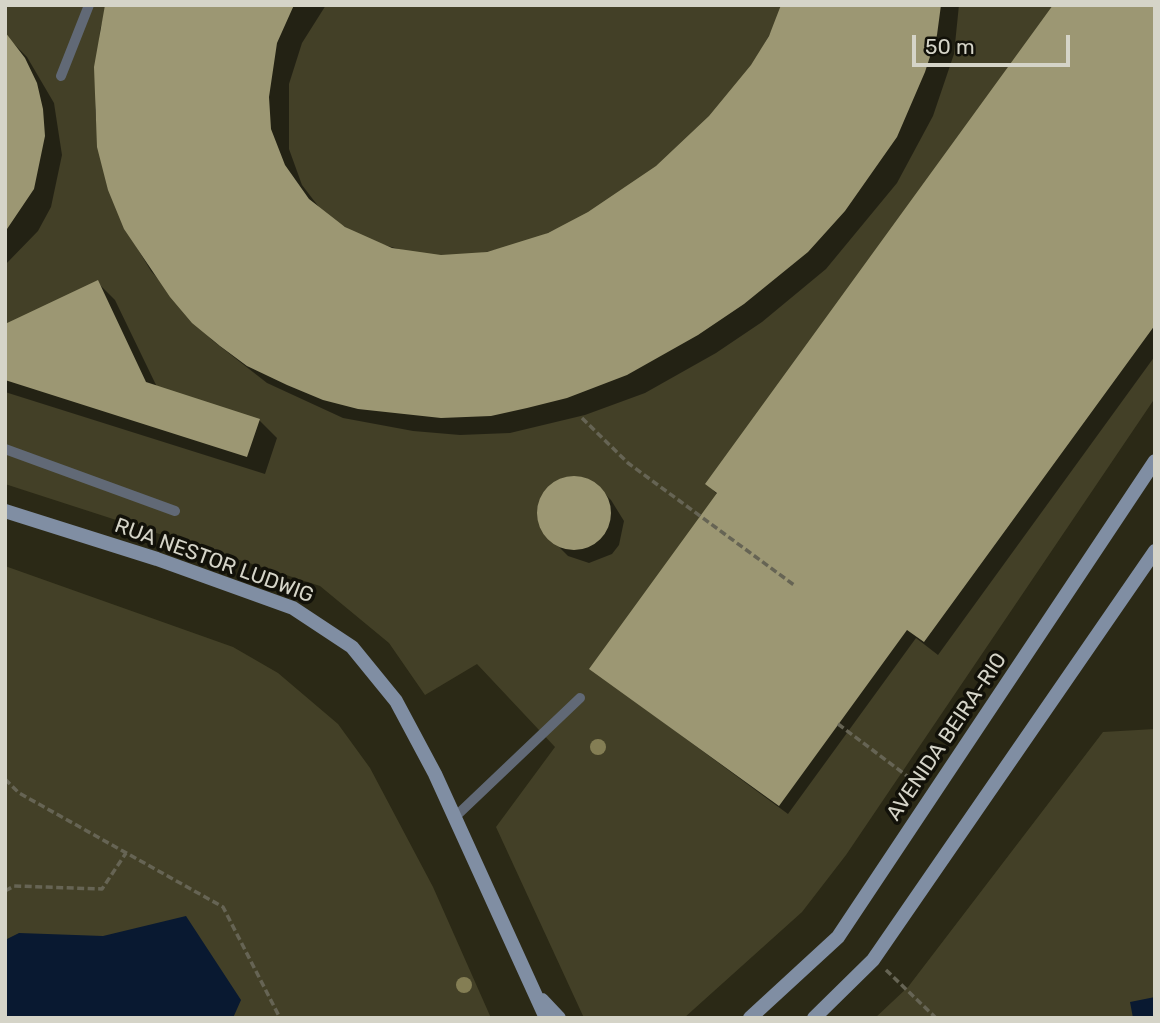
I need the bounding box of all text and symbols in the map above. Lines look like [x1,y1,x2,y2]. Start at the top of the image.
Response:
scale bar [915,21,1072,65]
text: 50 m [925,34,975,59]
street label: RUA NESTOR LUDWIG [111,513,317,609]
street label: AVENIDA BEIRA-RIO [882,648,1012,826]

